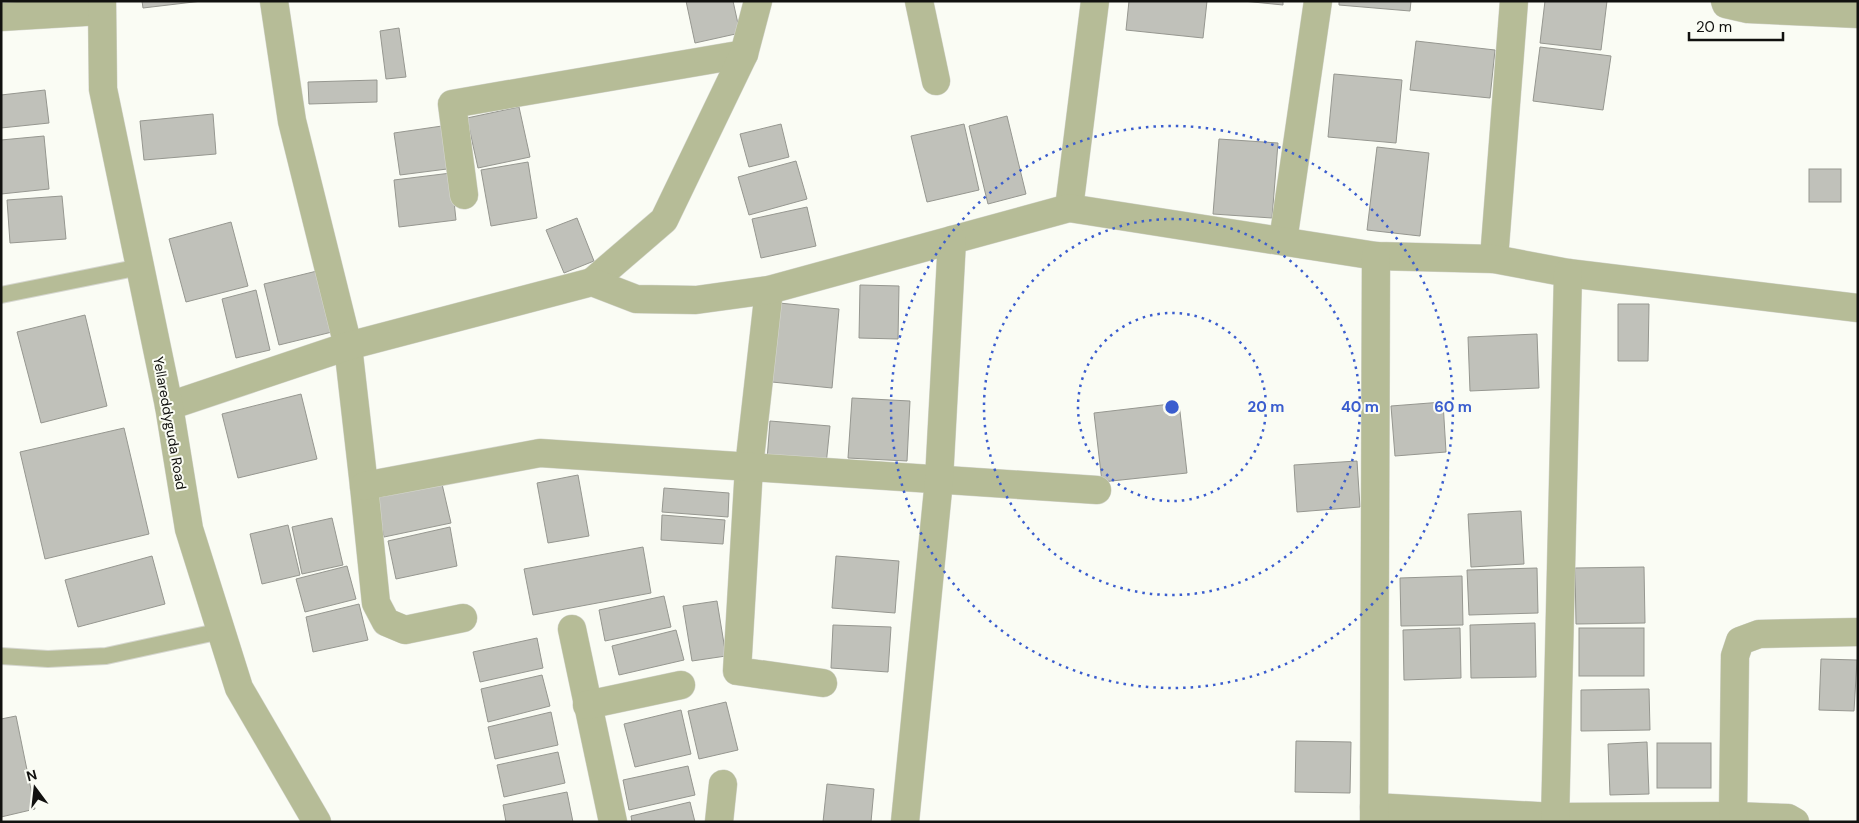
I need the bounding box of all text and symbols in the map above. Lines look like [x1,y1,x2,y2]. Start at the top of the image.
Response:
scale bar [1689,10,1783,42]
text: 20 m [1696,17,1732,37]
street label: Yellareddyguda Road [149,355,191,491]
text: 20 m [1248,397,1284,417]
text: 40 m [1341,397,1379,417]
text: 60 m [1434,397,1472,417]
centre of rings [1163,398,1181,416]
north arrow [10,763,60,813]
text: N [24,765,39,785]

